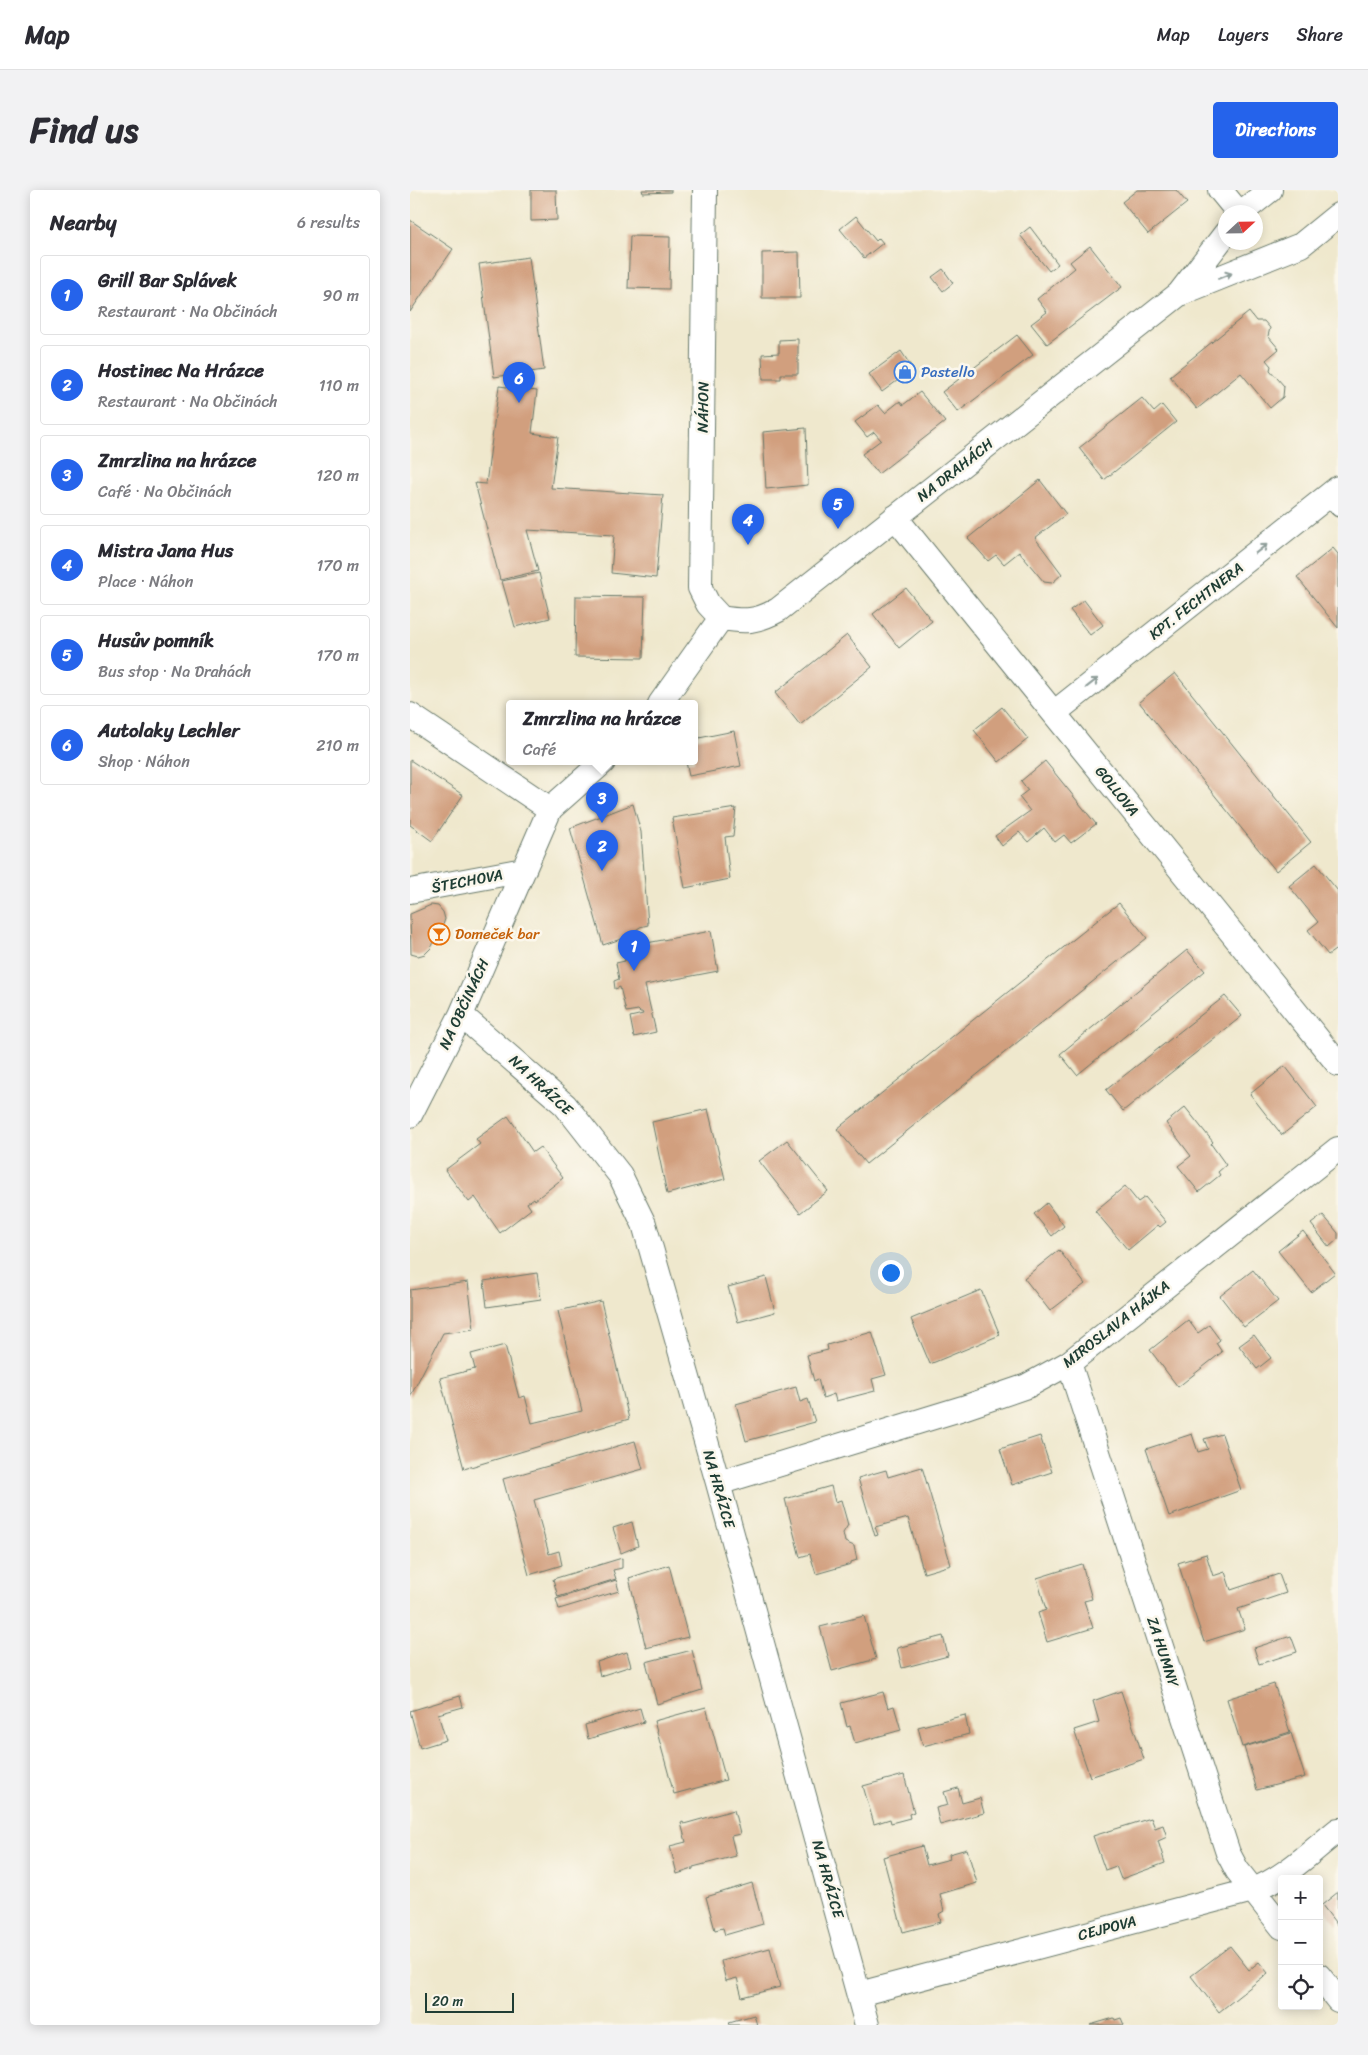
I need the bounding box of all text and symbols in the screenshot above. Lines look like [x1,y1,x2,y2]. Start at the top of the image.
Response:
text: Map [25,14,69,56]
text: Map [1157,19,1190,51]
text: Layers [1218,19,1269,51]
text: Share [1297,19,1343,51]
text: Find us [30,99,138,161]
button: Directions [1213,102,1338,158]
text: Nearby [50,204,116,242]
north arrow [1218,205,1263,250]
text: 6 results [297,208,360,237]
text: Grill Bar Splávek [98,264,237,297]
one-way arrow [1217,271,1232,280]
text: 1 [64,281,70,310]
text: 90 m [323,281,359,310]
text: Restaurant · Na Občinách [98,297,278,326]
text: Hostinec Na Hrázce [98,354,264,387]
place label: Pastello [921,359,975,385]
shop icon: Pastello [893,360,917,384]
pin: 6 [503,362,535,403]
text: 2 [62,371,72,400]
text: 110 m [319,371,359,400]
street label: NÁHON [690,381,716,433]
text: Restaurant · Na Občinách [98,387,278,416]
street label: NA DRAHÁCH [911,431,1000,509]
text: Zmrzlina na hrázce [98,444,256,477]
text: 3 [63,461,71,490]
text: 120 m [316,461,359,490]
text: Café · Na Občinách [98,477,232,506]
pin: 5 [822,488,854,529]
pin: 4 [732,504,764,545]
text: Mistra Jana Hus [98,534,234,567]
one-way arrow [1254,544,1267,555]
text: 4 [62,551,72,580]
text: 170 m [316,551,359,580]
street label: KPT. FECHTNERA [1143,555,1249,647]
text: Place · Náhon [98,567,193,596]
text: Husův pomník [98,624,214,657]
text: 5 [62,641,72,670]
text: 170 m [316,641,359,670]
text: Bus stop · Na Drahách [98,657,251,686]
one-way arrow [1085,677,1098,688]
popup [506,700,698,765]
text: Zmrzlina na hrázce [523,702,681,735]
text: Autolaky Lechler [98,714,239,747]
text: 6 [62,731,72,760]
text: 210 m [316,731,359,760]
text: Café [523,735,556,764]
text: Shop · Náhon [98,747,190,776]
street label: GOLLOVA [1088,760,1146,822]
pin: 3 [586,782,618,823]
pin: 2 [586,830,618,871]
street label: ŠTECHOVA [429,861,505,901]
place label: Domeček bar [455,921,540,947]
bar icon: Domeček bar [427,922,451,946]
pin: 1 [618,930,650,971]
street label: NA OBČINÁCH [432,954,497,1054]
street label: NA HRÁZCE [503,1048,580,1123]
your location [878,1260,904,1286]
street label: MIROSLAVA HÁJKA [1056,1274,1176,1374]
street label: NA HRÁZCE [695,1447,743,1533]
street label: ZA HUMNY [1139,1613,1187,1691]
street label: NA HRÁZCE [804,1837,852,1923]
map controls [1278,1875,1323,2010]
button: + [1278,1875,1323,1920]
street label: CEJPOVA [1075,1908,1139,1948]
button: − [1278,1920,1323,1965]
button: locate [1278,1965,1323,2010]
text: 20 m [432,1989,463,2014]
scale bar [425,1990,514,2013]

